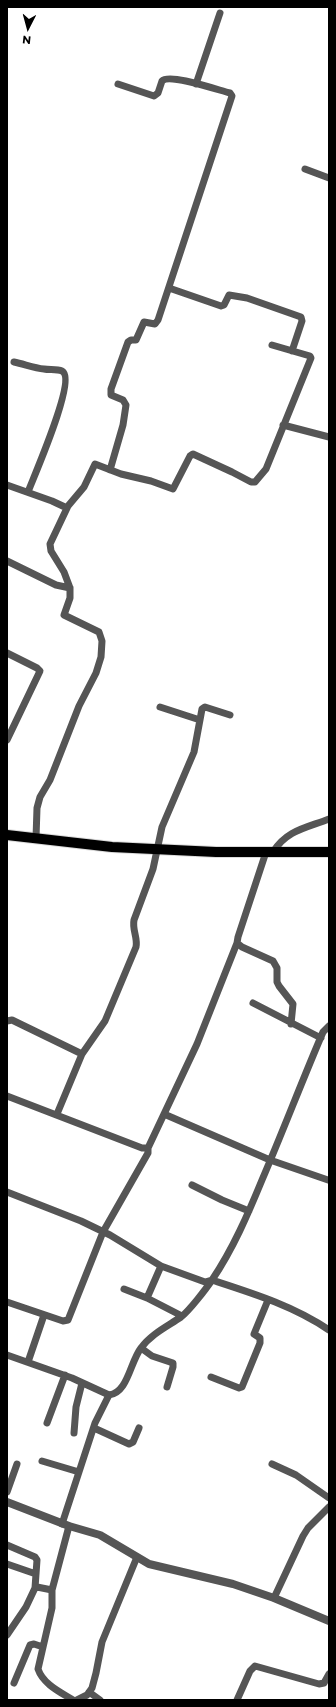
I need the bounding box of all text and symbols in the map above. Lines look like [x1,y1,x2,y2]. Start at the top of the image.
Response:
north arrow [8,8,48,48]
text: N [22,33,32,47]

